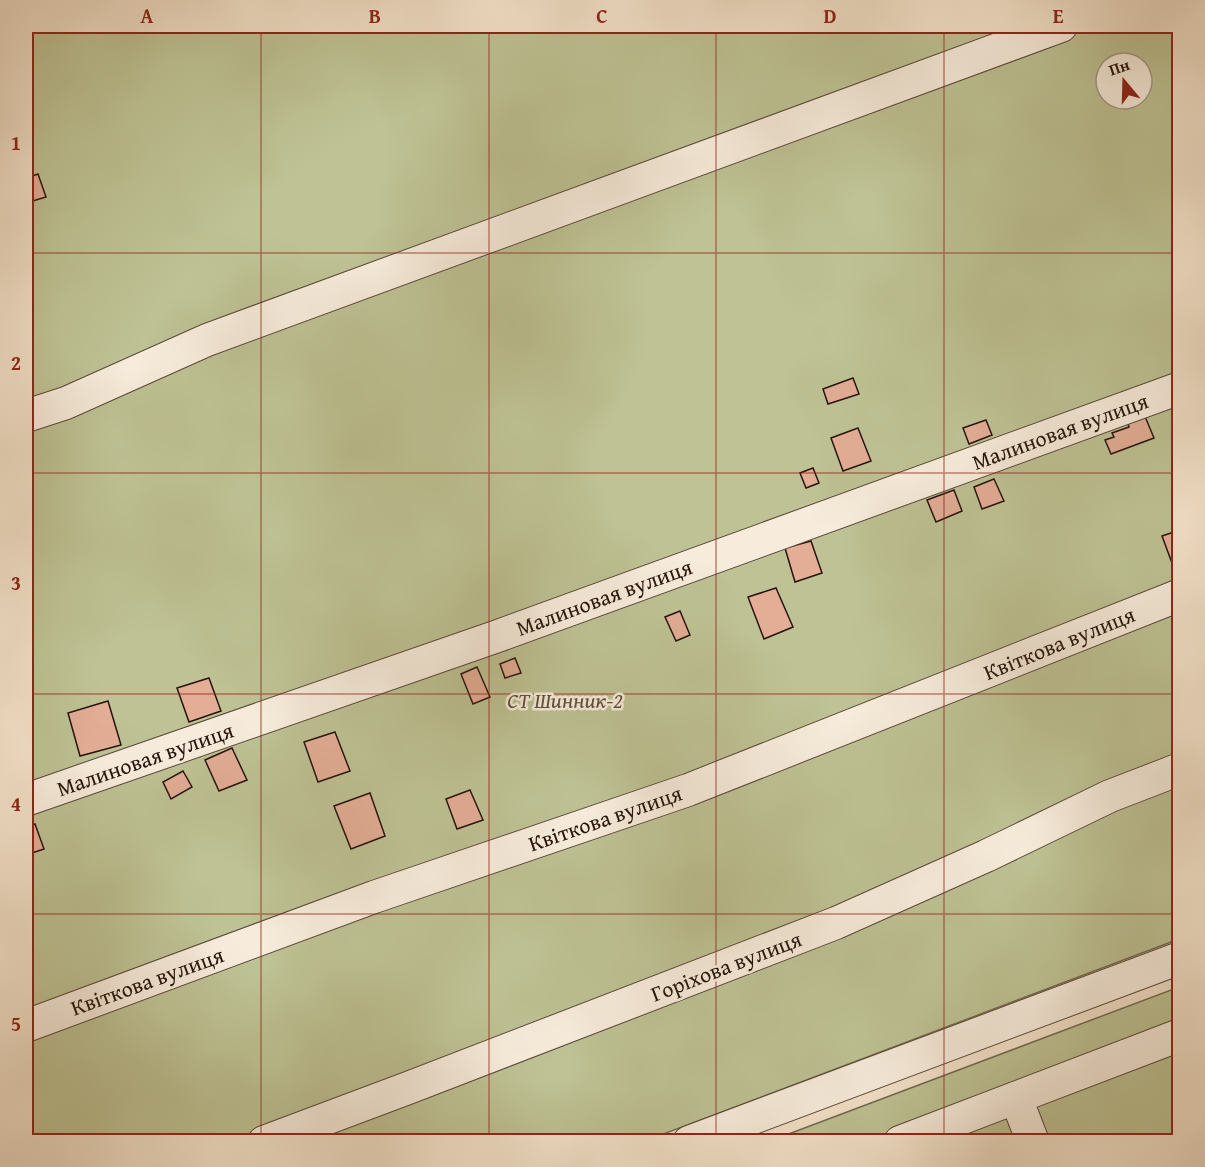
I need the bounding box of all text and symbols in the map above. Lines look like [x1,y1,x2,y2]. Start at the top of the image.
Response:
text: A [141,1,154,30]
text: B [369,1,381,30]
text: C [596,1,608,30]
text: D [823,1,837,30]
text: E [1053,1,1064,30]
north arrow [1094,51,1154,111]
text: Пн [1105,52,1133,82]
text: 1 [11,128,21,157]
text: 2 [11,348,21,377]
street label: Малиновая вулиця [968,384,1152,478]
street label: Малиновая вулиця [512,550,696,644]
text: 3 [11,568,21,597]
street label: Квіткова вулиця [979,598,1139,688]
park label: СТ Шинник-2 [507,684,623,716]
street label: Малиновая вулиця [52,714,238,804]
street label: Квіткова вулиця [524,777,686,859]
text: 4 [11,789,21,818]
street label: Горіхова вулиця [646,923,806,1009]
street label: Квіткова вулиця [66,938,228,1024]
text: 5 [11,1009,21,1038]

